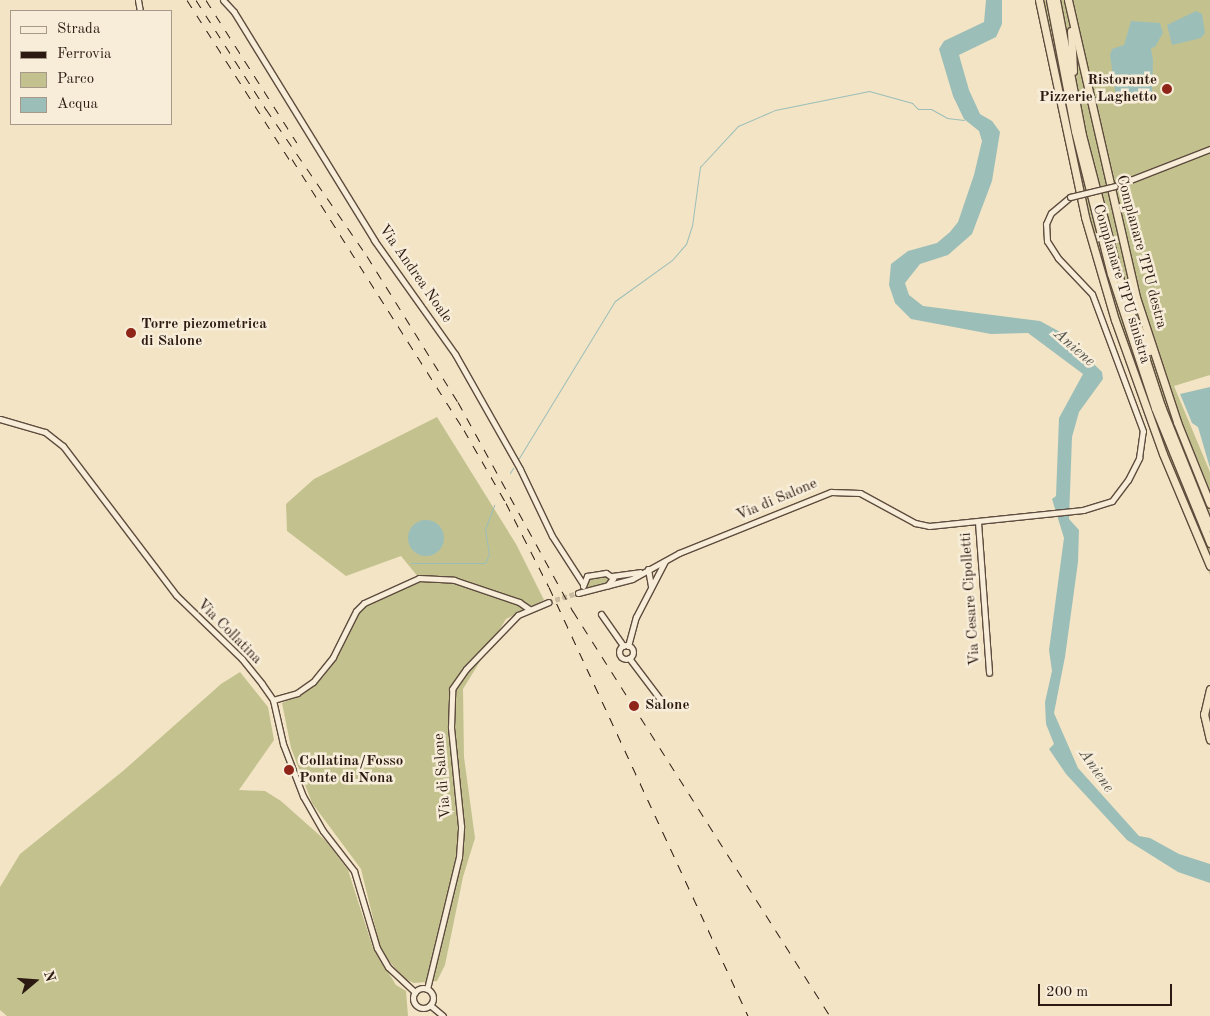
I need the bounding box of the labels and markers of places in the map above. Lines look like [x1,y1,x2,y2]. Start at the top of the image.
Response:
place label: Ristorante Pizzerie Laghetto [1039,71,1157,106]
marker: Ristorante Pizzerie Laghetto [1161,83,1173,95]
place label: Torre piezometrica di Salone [141,315,267,350]
marker: Torre piezometrica di Salone [125,327,137,339]
place label: Salone [645,697,690,715]
marker: Salone [627,699,641,713]
place label: Collatina/Fosso Ponte di Nona [299,752,403,787]
marker: Collatina/Fosso Ponte di Nona [283,764,295,776]

